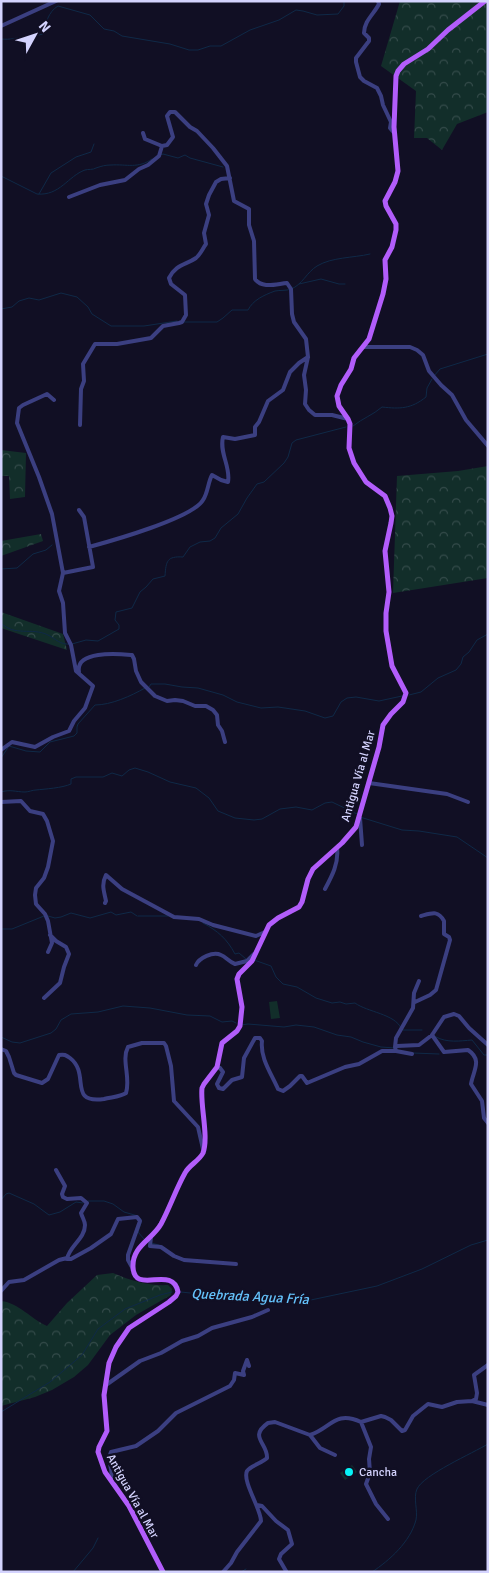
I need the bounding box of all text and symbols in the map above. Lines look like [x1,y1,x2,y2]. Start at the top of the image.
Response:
north arrow [10,10,60,60]
text: N [35,18,54,36]
street label: Antigua Vía al Mar [338,728,379,824]
water label: Quebrada Agua Fría [191,1285,310,1308]
street label: Antigua Vía al Mar [103,1451,162,1542]
place label: Cancha [359,1465,397,1480]
marker: Cancha [343,1466,355,1478]

